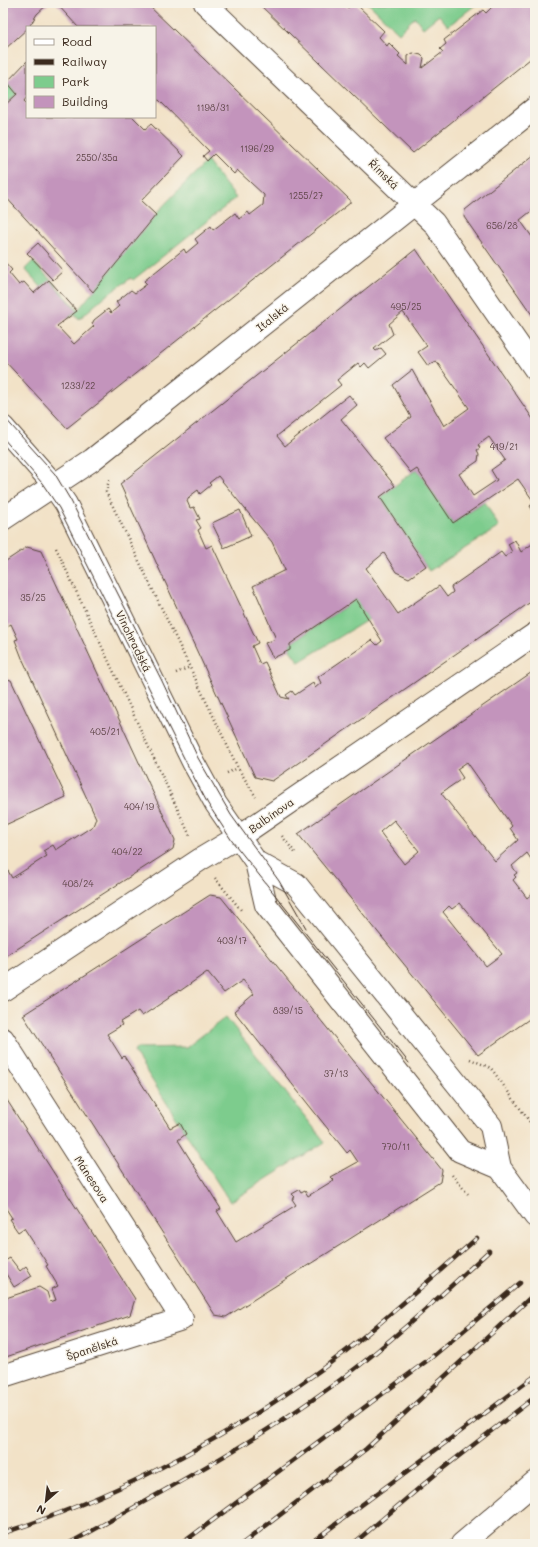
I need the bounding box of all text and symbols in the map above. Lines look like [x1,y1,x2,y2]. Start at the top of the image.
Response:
legend [26,26,156,118]
text: Road [62,33,92,49]
text: Railway [62,53,107,69]
text: Park [62,73,89,89]
text: Building [62,93,108,109]
house number: 1198/31 [197,102,229,113]
house number: 1196/29 [240,143,275,154]
house number: 2550/35a [76,152,118,163]
street label: Římská [365,156,403,192]
house number: 1255/27 [289,190,323,201]
house number: 656/28 [486,220,518,231]
street label: Italská [253,299,291,335]
house number: 495/25 [391,301,421,312]
house number: 1233/22 [61,380,95,391]
house number: 419/21 [490,441,518,452]
house number: 35/25 [20,592,46,603]
street label: Vinohradská [113,608,155,674]
house number: 405/21 [90,726,120,737]
street label: Balbínova [245,794,297,836]
house number: 404/19 [124,801,155,812]
house number: 404/22 [112,846,142,857]
house number: 408/24 [62,878,94,889]
house number: 403/17 [217,935,247,946]
house number: 839/15 [273,1005,303,1016]
house number: 37/13 [324,1068,348,1079]
house number: 770/11 [382,1141,410,1152]
street label: Mánesova [71,1153,113,1205]
street label: Španělská [64,1333,120,1363]
north arrow [26,1481,66,1521]
text: N [34,1502,48,1519]

